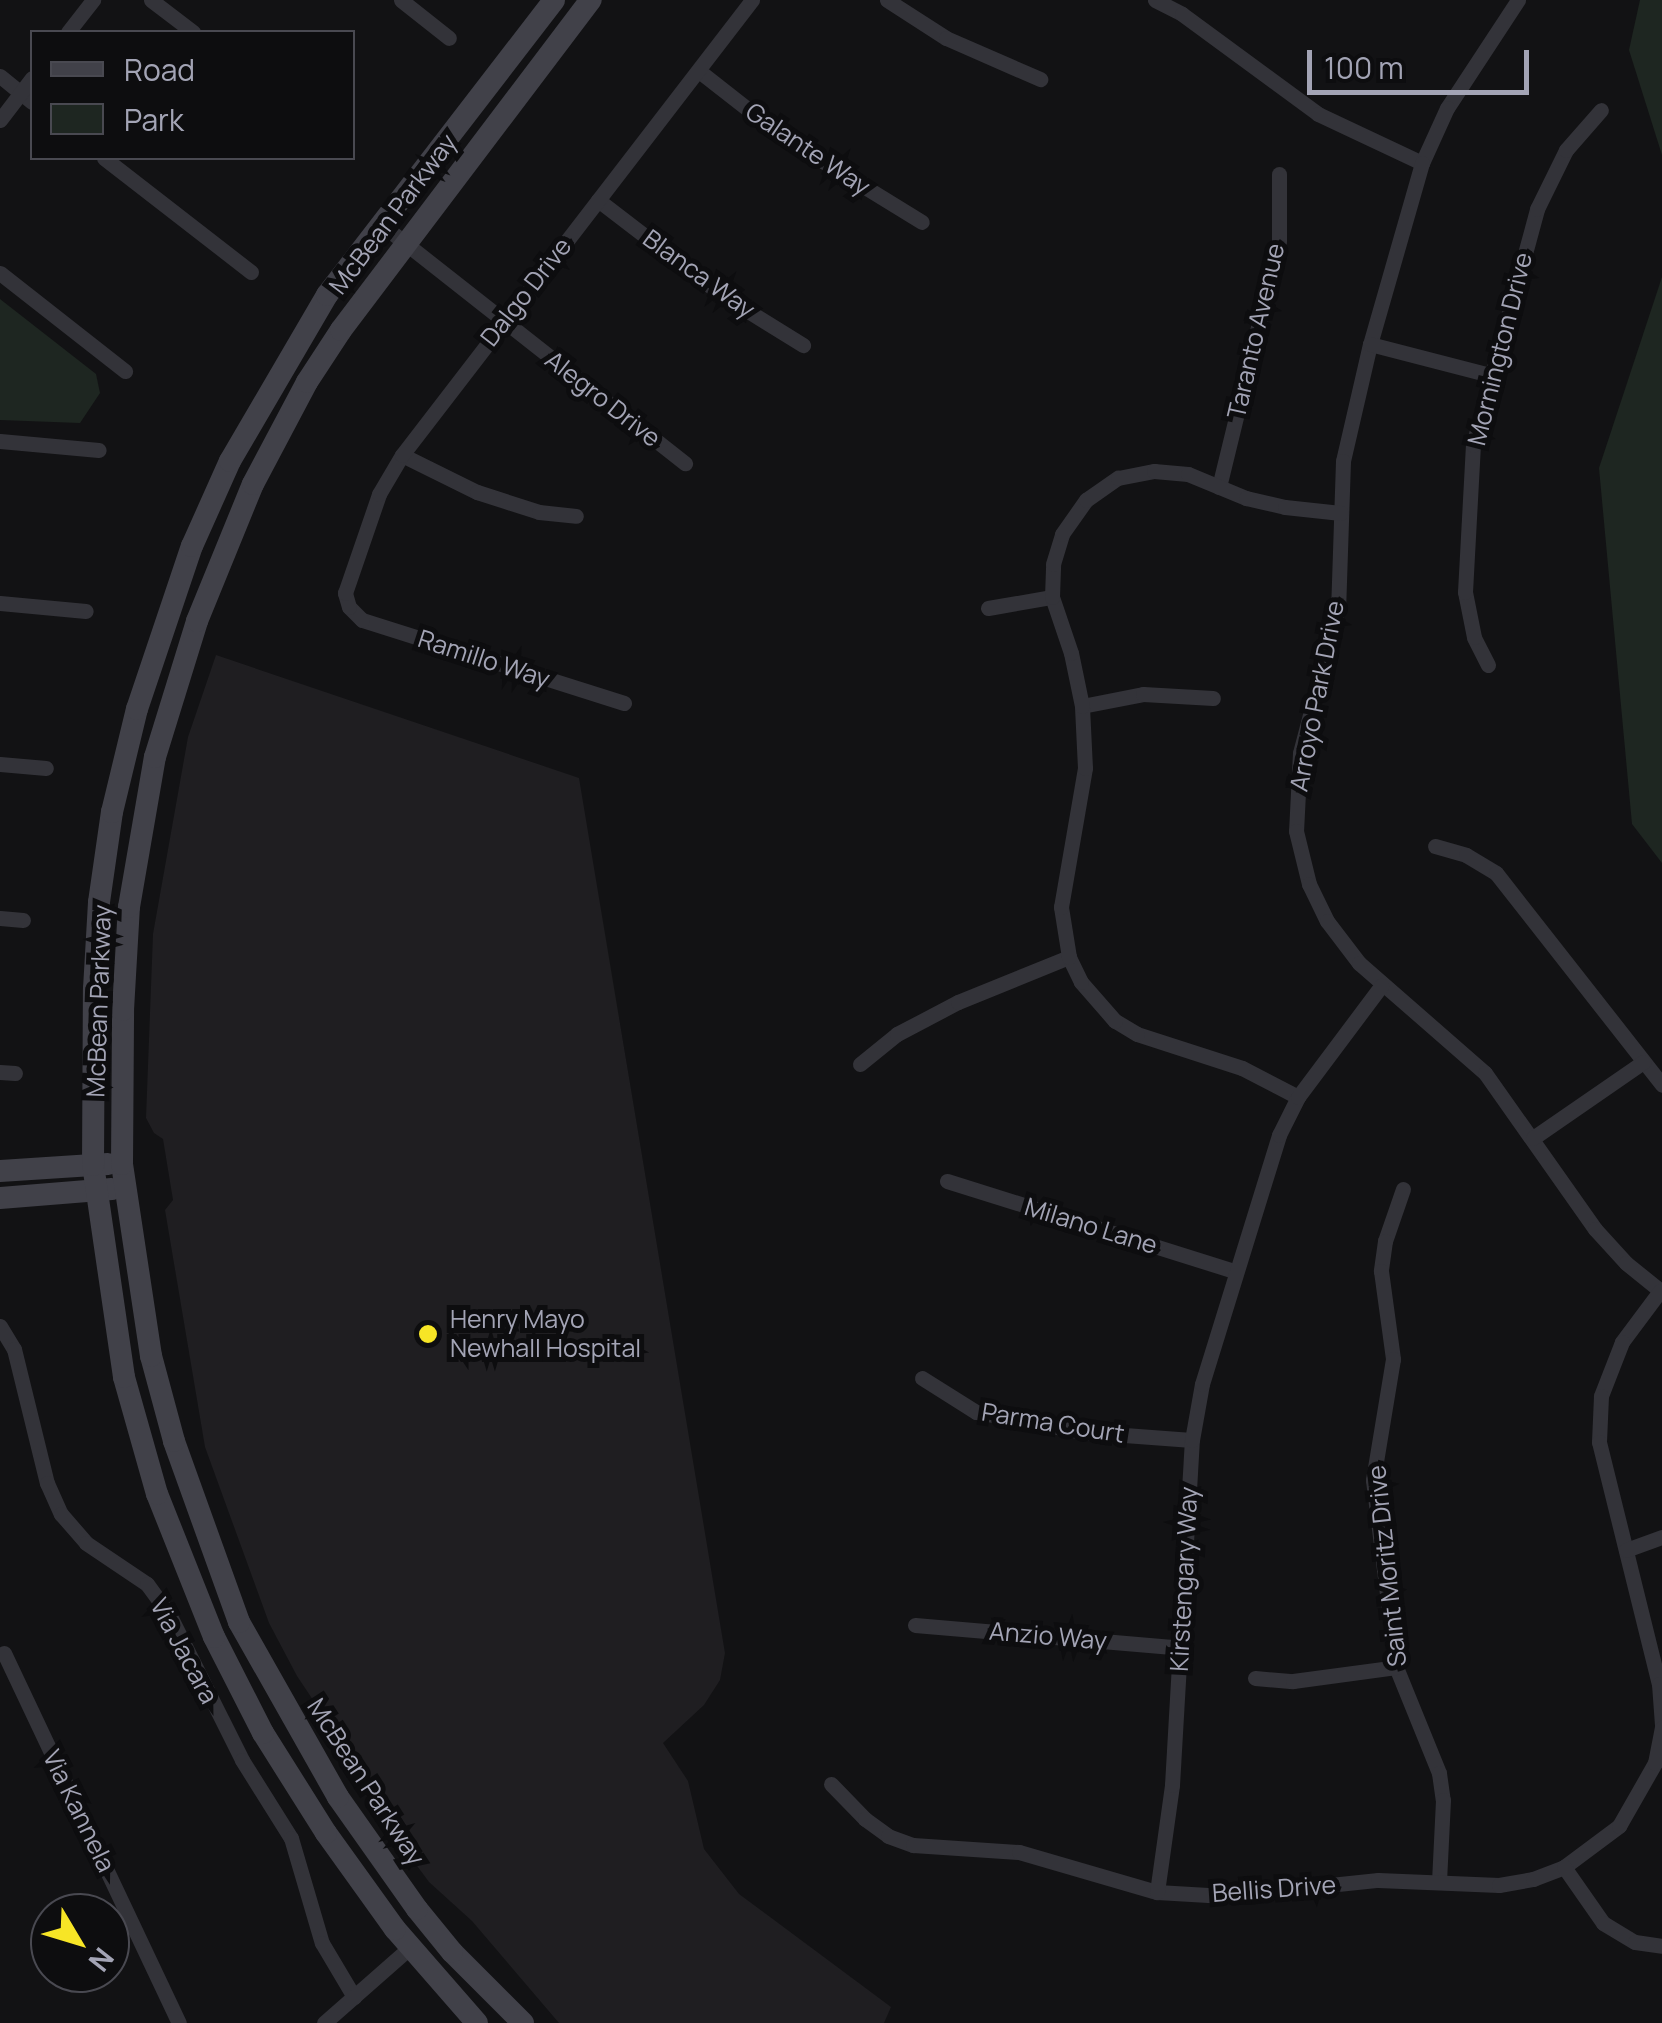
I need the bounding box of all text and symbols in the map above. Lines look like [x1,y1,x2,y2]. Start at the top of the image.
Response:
legend [30,30,355,160]
scale bar [1312,30,1534,92]
text: 100 m [1324,47,1404,88]
text: Road [124,49,195,90]
street label: Galante Way [740,96,876,202]
text: Park [124,99,184,140]
street label: McBean Parkway [323,128,463,300]
street label: Blanca Way [637,223,761,325]
street label: Dalgo Drive [474,232,578,352]
street label: Taranto Avenue [1221,240,1291,422]
street label: Mornington Drive [1462,249,1538,449]
street label: Alegro Drive [539,345,667,453]
street label: Arroyo Park Drive [1284,598,1350,794]
street label: Ramillo Way [414,624,554,694]
street label: McBean Parkway [81,904,117,1098]
street label: Milano Lane [1021,1192,1161,1260]
place label: Henry Mayo Newhall Hospital [450,1305,641,1364]
marker: Henry Mayo Newhall Hospital [415,1321,441,1347]
street label: Parma Court [980,1397,1126,1449]
street label: Saint Moritz Drive [1362,1464,1412,1668]
street label: Kirstengary Way [1164,1486,1204,1672]
street label: Via Jacara [144,1593,224,1709]
street label: Anzio Way [988,1616,1108,1656]
street label: McBean Parkway [301,1693,431,1871]
street label: Via Kannela [37,1745,121,1877]
street label: Bellis Drive [1211,1870,1337,1908]
north arrow [30,1893,130,1993]
text: N [81,1941,123,1980]

